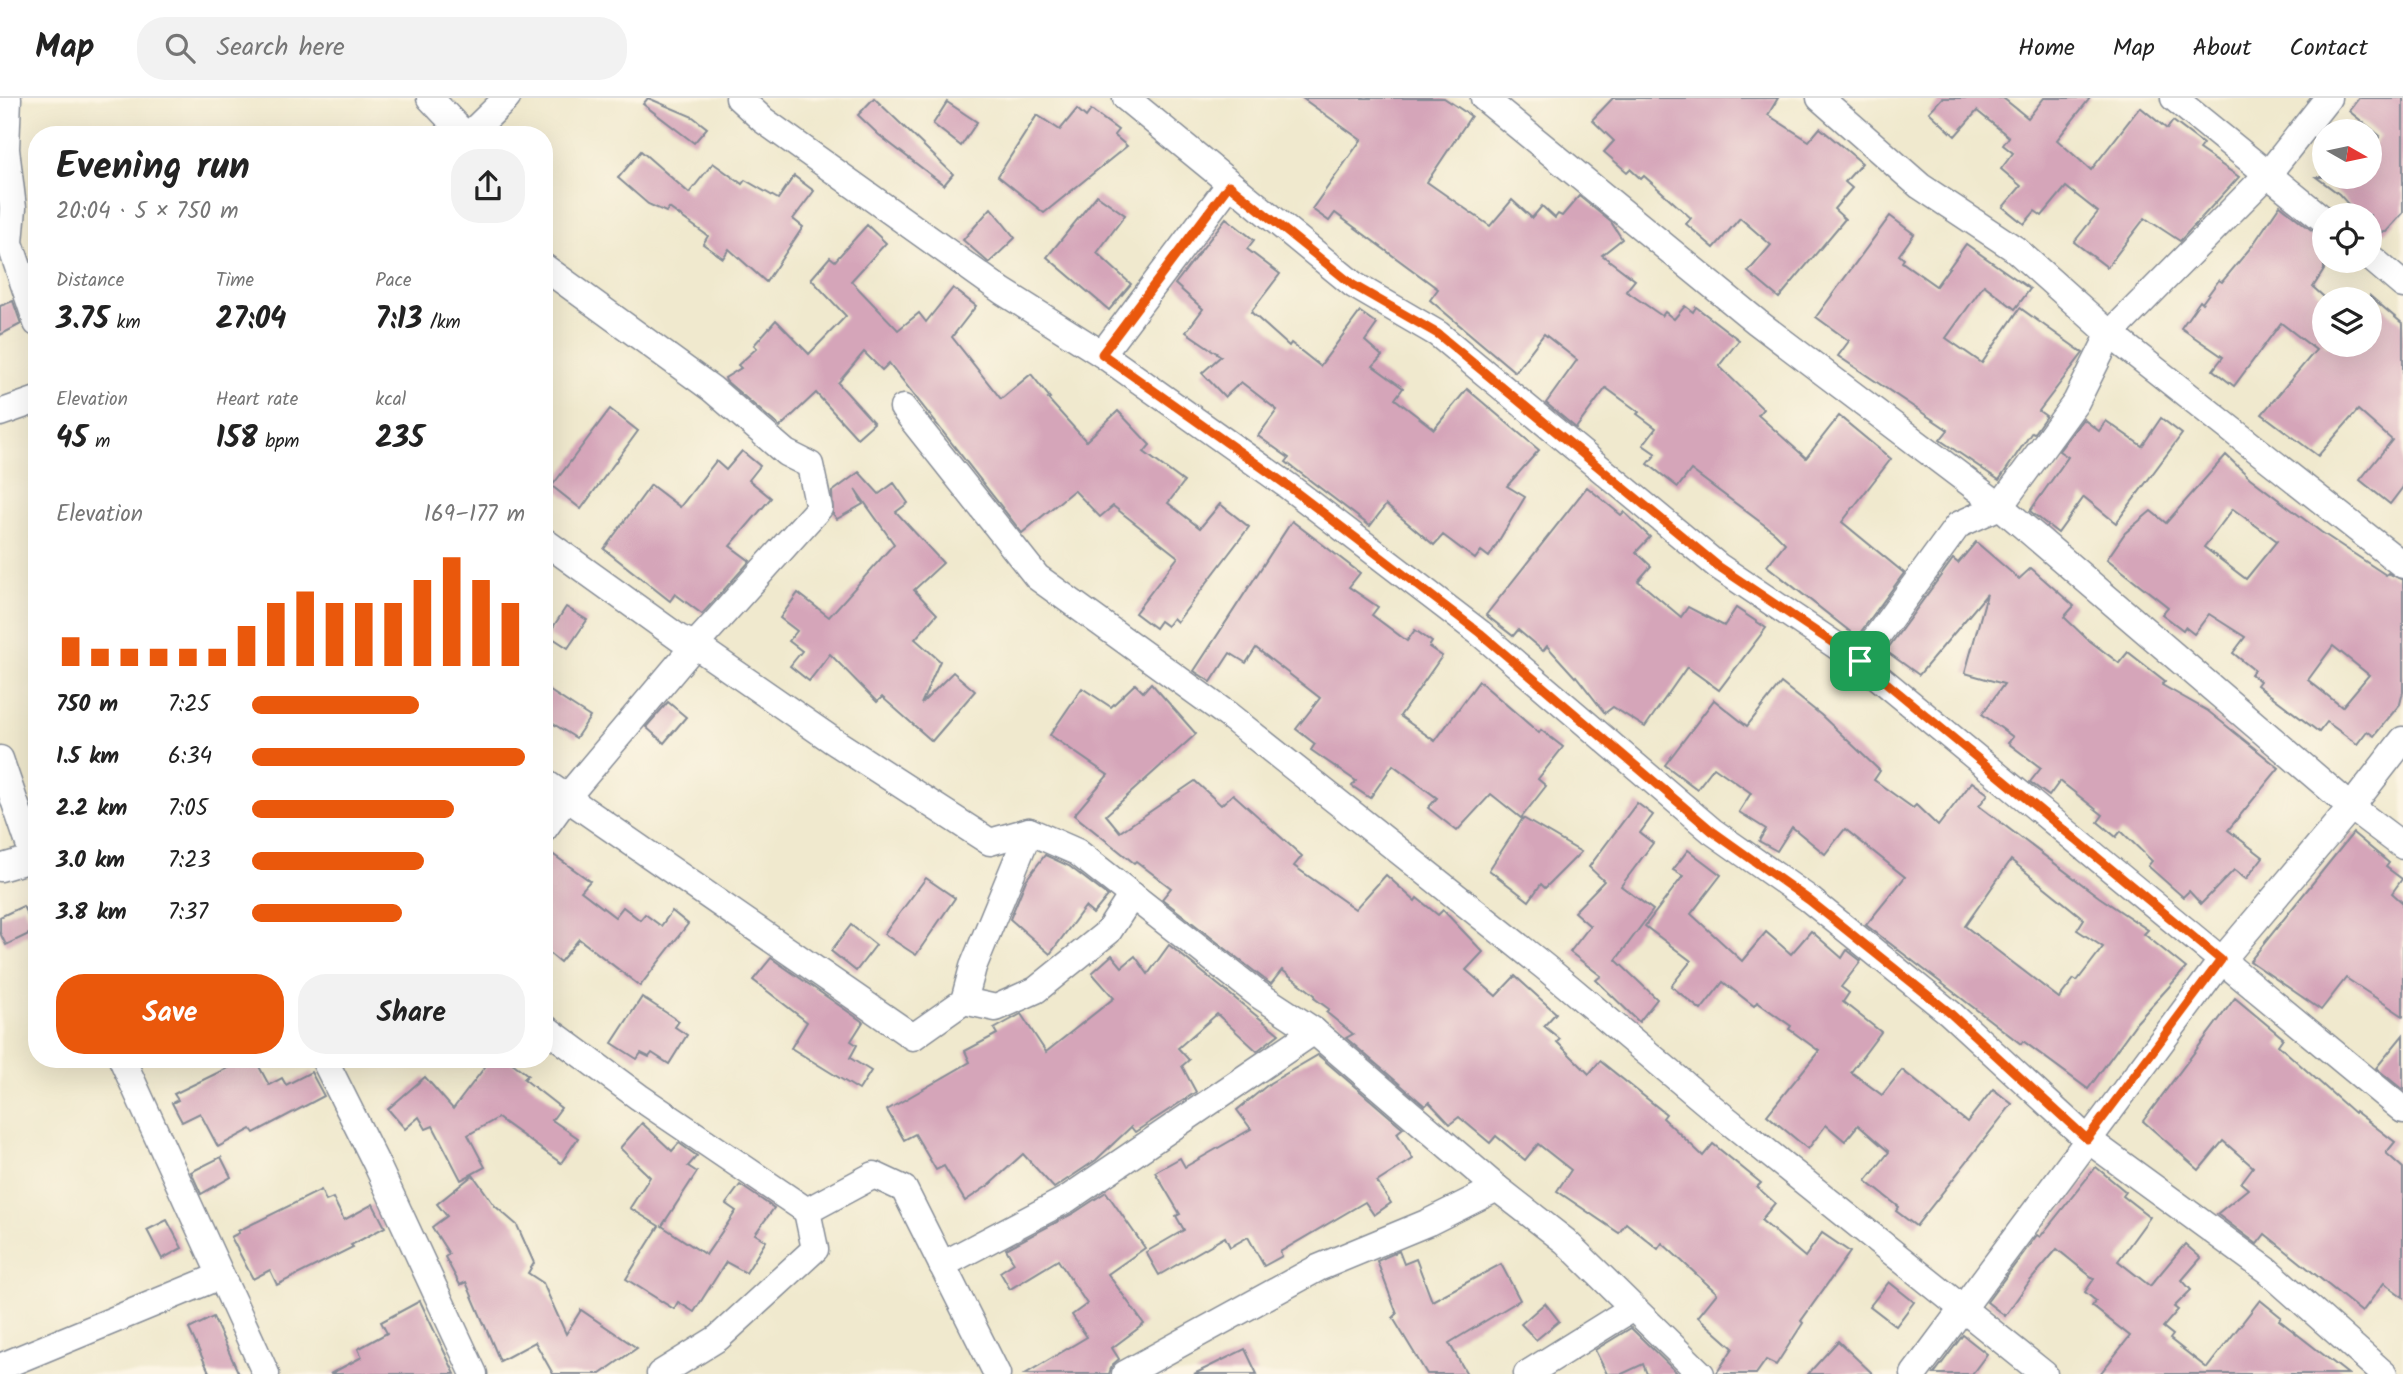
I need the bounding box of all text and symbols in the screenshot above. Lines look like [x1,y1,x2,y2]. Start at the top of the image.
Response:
search box [137,17,627,80]
text: Map [35,22,95,75]
text: Search here [217,27,345,69]
icon: search [161,29,199,67]
text: Home [2018,29,2075,68]
text: Map [2113,29,2155,68]
text: About [2193,29,2251,68]
text: Contact [2289,29,2368,68]
north arrow [2312,119,2382,189]
map controls [2312,119,2382,357]
text: Evening run [56,138,250,198]
button: share [451,149,525,223]
text: 20:04 · 5 × 750 m [56,194,239,230]
button: locate [2312,203,2382,273]
text: Distance [56,266,124,296]
text: Time [216,266,254,296]
text: Pace [375,266,412,296]
button: layers [2312,287,2382,357]
text: 3.75 [56,296,109,344]
text: 27:04 [216,296,286,344]
text: 7:13 [375,296,422,344]
text: km [109,308,141,338]
text: /km [422,308,461,338]
text: Elevation [56,385,128,415]
text: Heart rate [216,385,298,415]
text: kcal [375,385,406,415]
text: 45 [56,415,88,463]
text: 158 [216,415,258,463]
text: 235 [375,415,424,463]
text: m [88,427,110,457]
text: bpm [258,427,299,457]
text: Elevation [56,497,143,533]
text: 169–177 m [424,497,525,533]
pin [1830,631,1890,691]
icon: arrive [1841,642,1879,680]
text: 750 m [56,687,118,723]
text: 7:25 [168,687,210,723]
text: 1.5 km [56,739,119,775]
text: 6:34 [168,739,212,775]
text: 2.2 km [56,791,127,827]
text: 7:05 [168,791,208,827]
text: 3.0 km [56,843,125,879]
text: 7:23 [168,843,211,879]
text: 3.8 km [56,895,127,931]
text: 7:37 [168,895,208,931]
button: Save [56,974,284,1054]
button: Share [298,974,525,1054]

